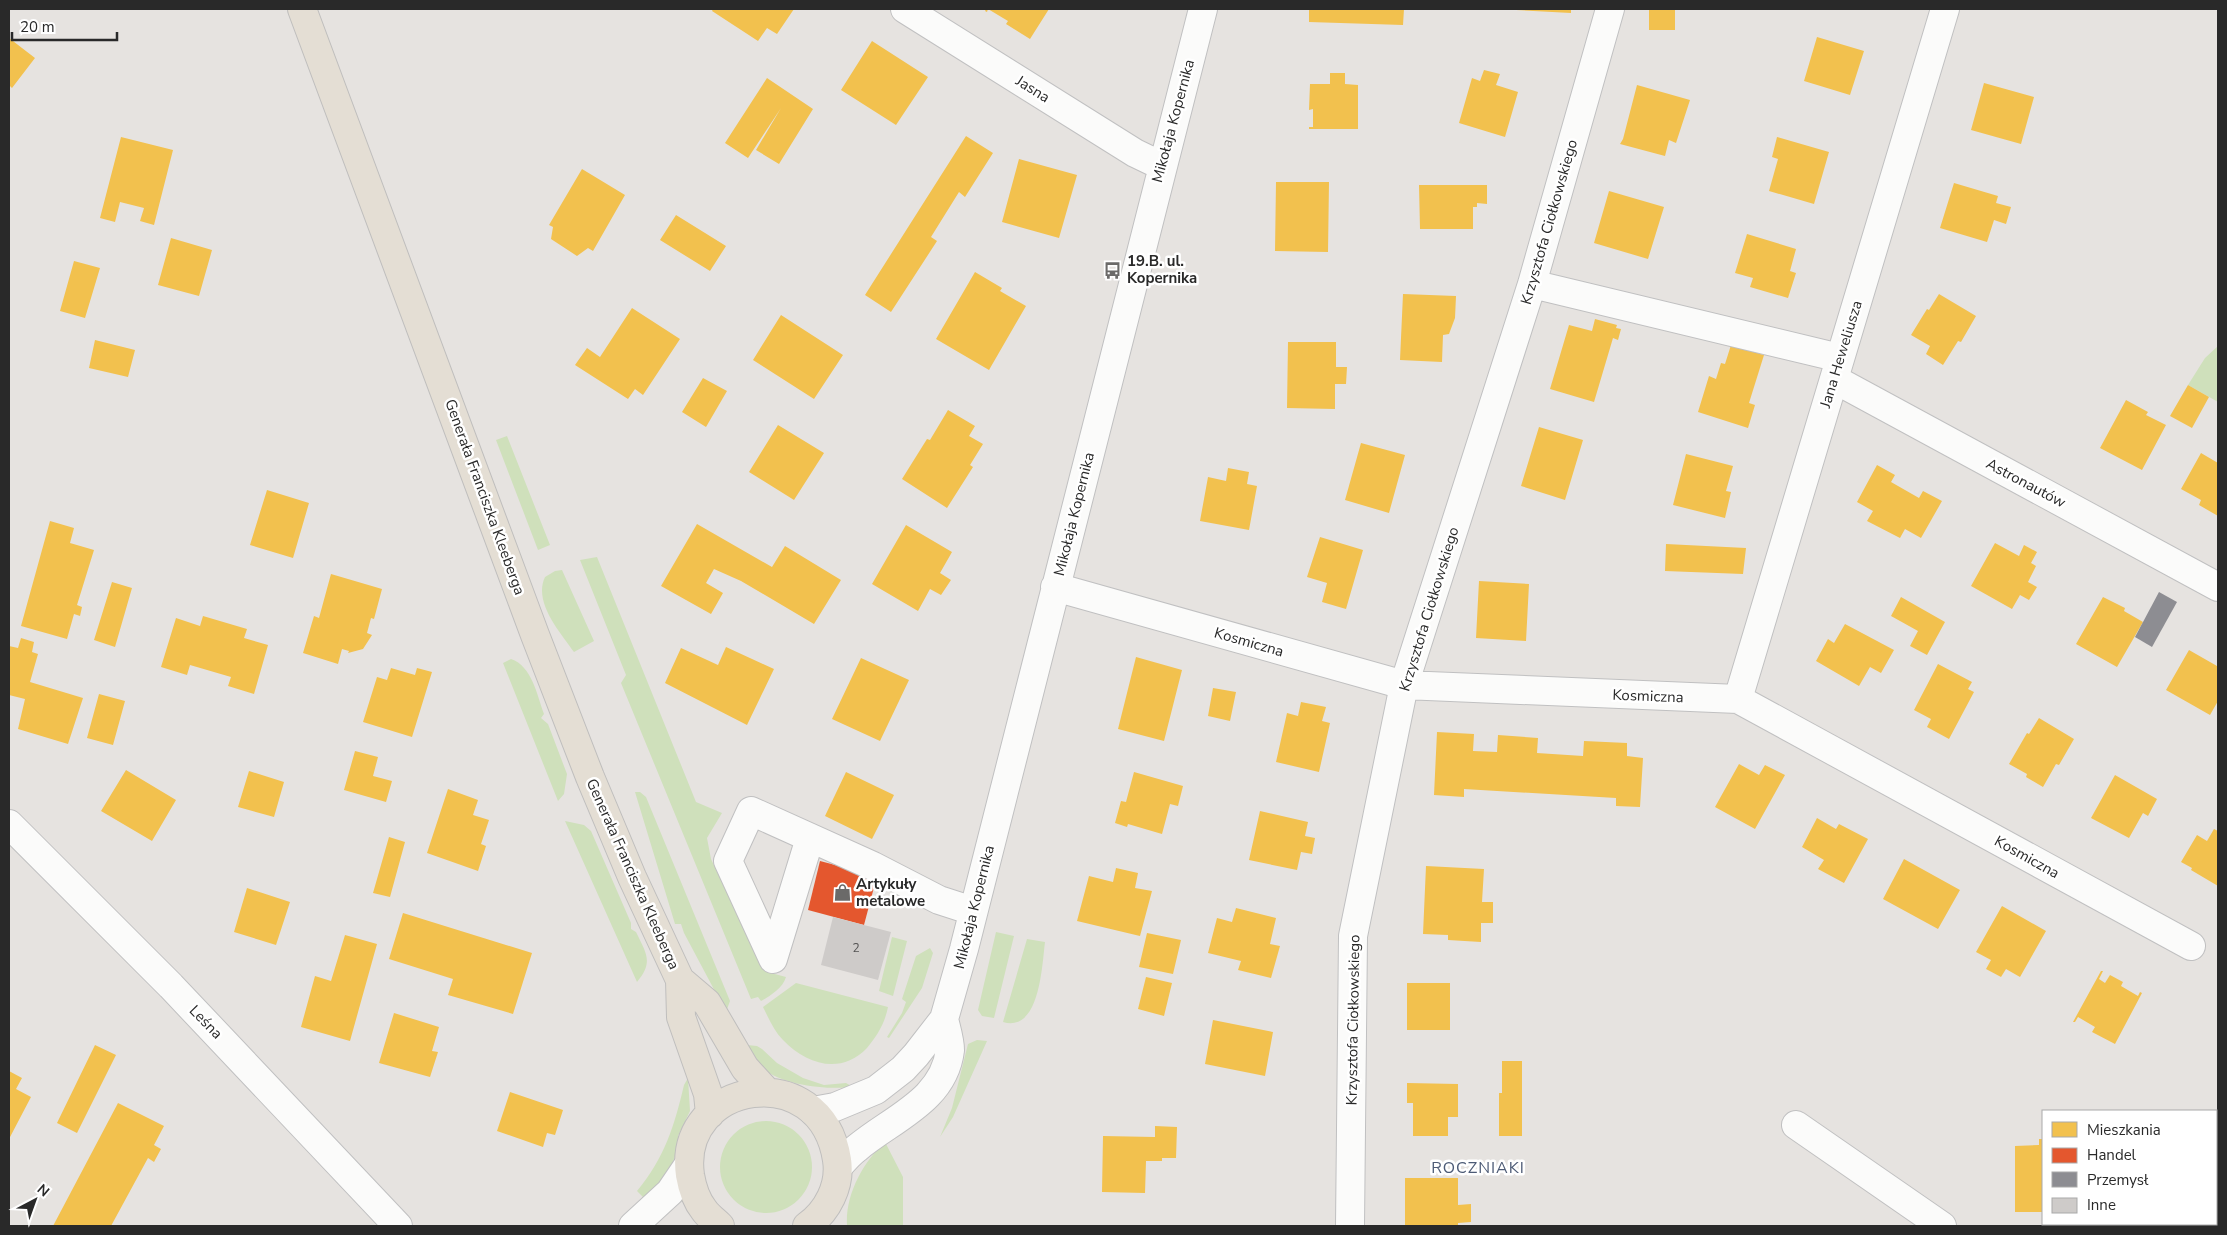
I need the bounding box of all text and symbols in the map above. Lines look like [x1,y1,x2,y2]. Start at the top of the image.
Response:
scale bar [12,10,118,42]
text: 20 m [20,17,55,37]
street label: Mikołaja Kopernika [1147,57,1199,185]
street label: Jasna [1011,70,1054,107]
street label: Krzysztofa Ciołkowskiego [1516,137,1582,307]
place label: 19.B. ul. Kopernika [1127,251,1197,288]
bus stop icon: 19.B. ul. Kopernika [1103,260,1123,280]
street label: Jana Heweliusza [1815,298,1867,411]
street label: Generała Franciszka Kleeberga [440,396,530,598]
street label: Mikołaja Kopernika [1049,450,1099,578]
street label: Astronautów [1983,454,2070,513]
street label: Krzysztofa Ciołkowskiego [1394,524,1464,694]
street label: Kosmiczna [1212,623,1286,661]
street label: Kosmiczna [1612,685,1684,707]
street label: Generała Franciszka Kleeberga [582,775,684,973]
street label: Kosmiczna [1991,831,2063,883]
street label: Mikołaja Kopernika [949,843,999,971]
place label: Artykuły metalowe [856,874,925,911]
shop icon: Artykuły metalowe [832,883,852,903]
street label: Krzysztofa Ciołkowskiego [1342,934,1364,1106]
house number: 2 [852,940,860,956]
street label: Leśna [185,1001,227,1043]
legend [2042,1110,2217,1225]
text: Mieszkania [2087,1120,2161,1140]
text: Handel [2087,1145,2137,1165]
district label: ROCZNIAKI [1431,1157,1525,1179]
text: Przemysł [2087,1170,2149,1190]
north arrow [10,1175,60,1225]
text: N [33,1180,53,1201]
text: Inne [2087,1195,2116,1215]

